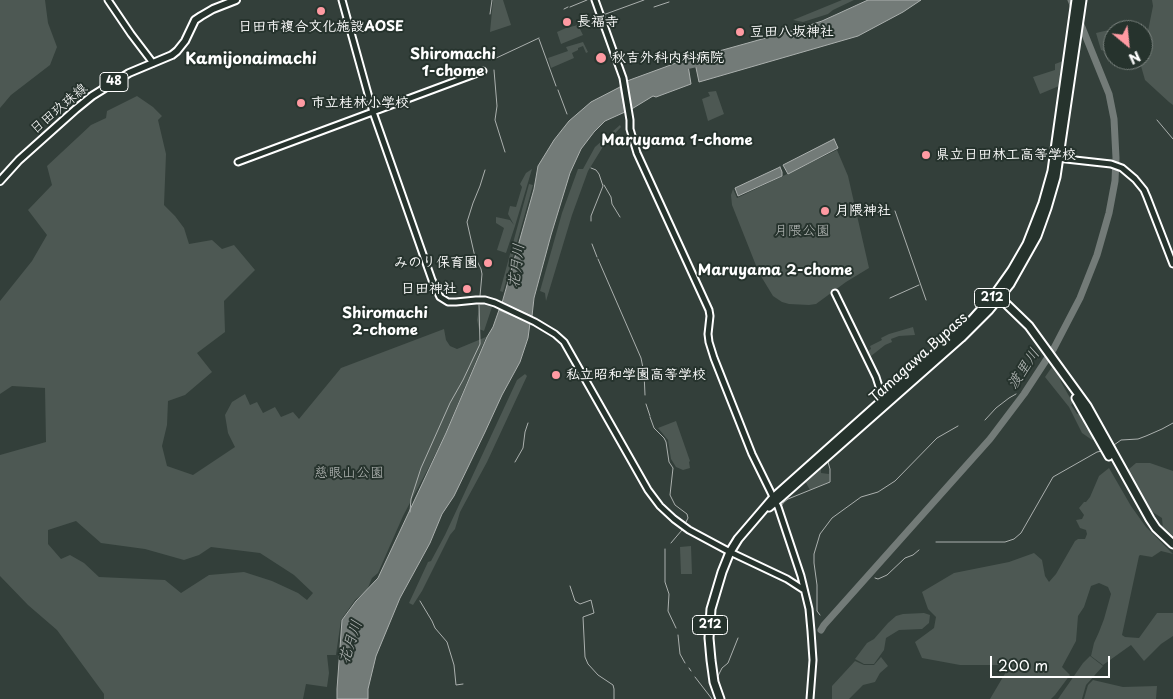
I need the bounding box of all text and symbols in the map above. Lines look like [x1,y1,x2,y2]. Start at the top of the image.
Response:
marker: 日田市複合文化施設AOSE [315,5,327,17]
place label: 長福寺 [577,14,619,30]
marker: 長福寺 [561,16,573,28]
place label: 日田市複合文化施設AOSE [238,19,404,35]
north arrow [1103,20,1153,70]
place label: 豆田八坂神社 [750,24,834,40]
marker: 豆田八坂神社 [734,26,746,38]
district label: Shiromachi 1-chome [410,46,496,81]
text: N [1125,46,1145,70]
district label: Kamijonaimachi [185,50,317,70]
place label: 秋吉外科内科病院 [612,50,724,66]
marker: 秋吉外科内科病院 [594,51,608,65]
road number: 48 [100,72,128,91]
street label: 日田玖珠線 [27,80,91,138]
place label: 市立桂林小学校 [311,95,409,111]
marker: 市立桂林小学校 [295,97,307,109]
district label: Maruyama 1-chome [601,132,753,150]
place label: 県立日田林工高等学校 [936,147,1076,163]
marker: 県立日田林工高等学校 [920,149,932,161]
place label: 月隈神社 [835,203,891,219]
marker: 月隈神社 [819,205,831,217]
park label: 月隈公園 [774,223,830,239]
water label: 花月川 [505,243,529,289]
place label: みのり保育園 [394,255,478,271]
marker: みのり保育園 [482,257,494,269]
district label: Maruyama 2-chome [698,262,852,280]
place label: 日田神社 [401,281,457,297]
marker: 日田神社 [461,283,473,295]
road number: 212 [974,288,1010,308]
district label: Shiromachi 2-chome [342,305,428,340]
street label: Tamagawa Bypass [867,310,971,406]
water label: 渡里川 [1004,345,1044,393]
place label: 私立昭和学園高等学校 [566,367,706,383]
marker: 私立昭和学園高等学校 [550,369,562,381]
park label: 慈眼山公園 [314,465,384,481]
road number: 212 [692,616,728,634]
water label: 花月川 [335,618,367,666]
scale bar [993,646,1113,678]
text: 200 m [998,653,1048,676]

